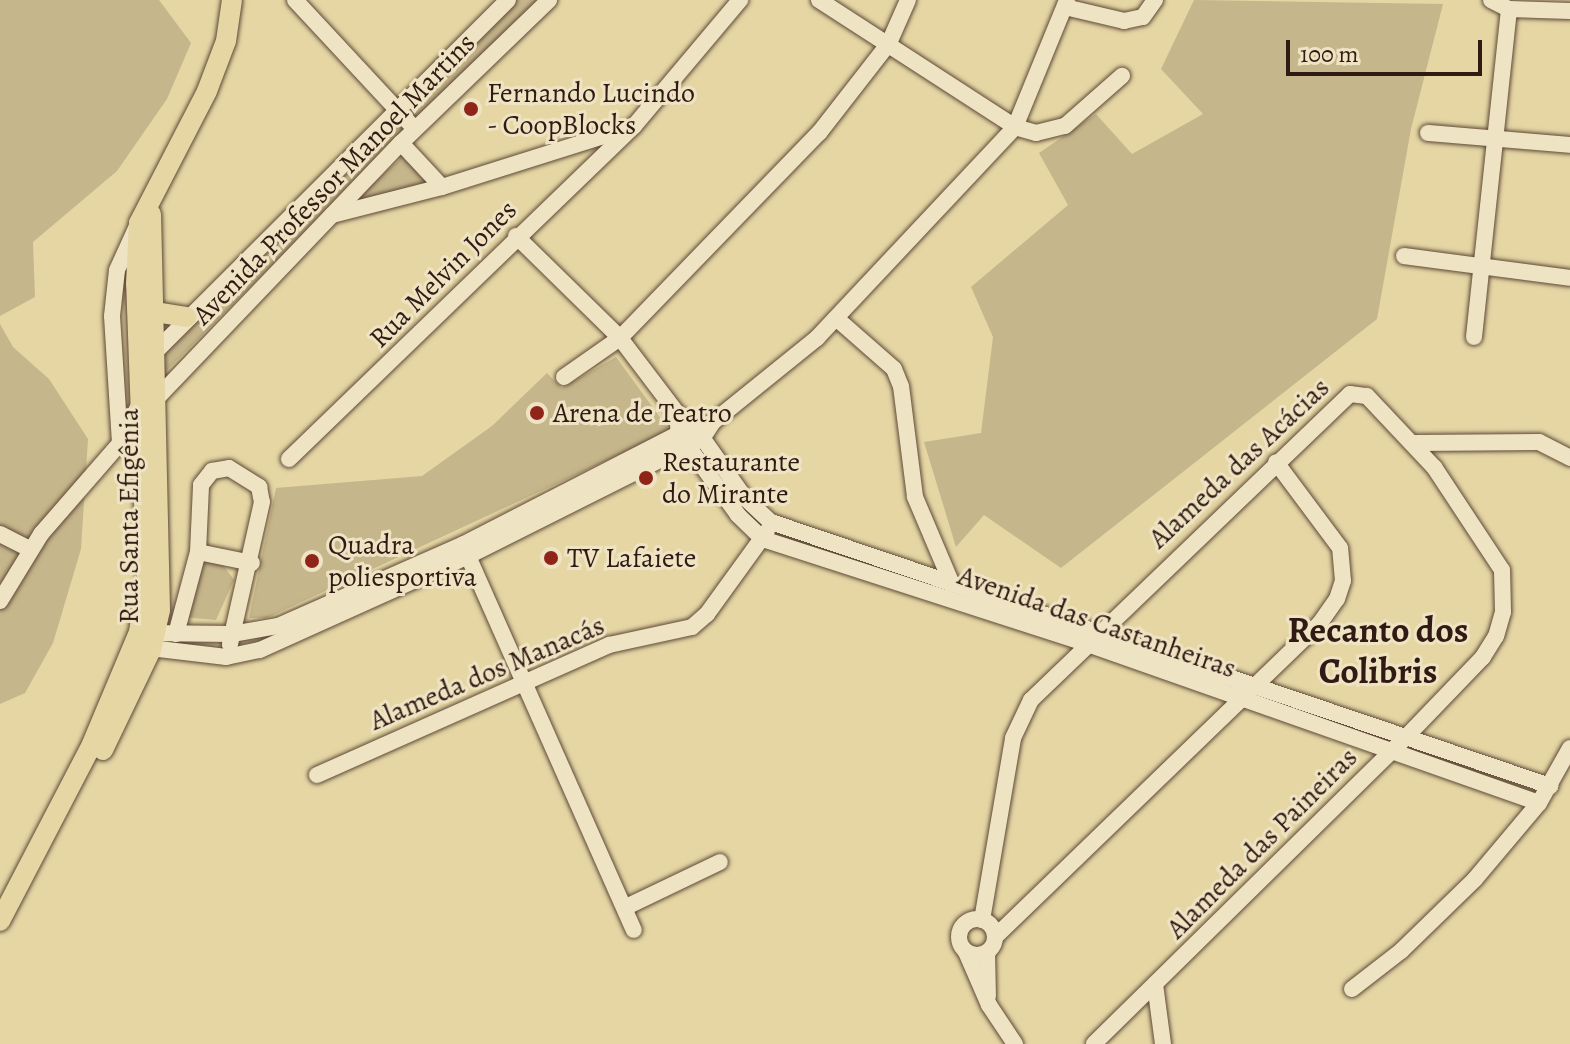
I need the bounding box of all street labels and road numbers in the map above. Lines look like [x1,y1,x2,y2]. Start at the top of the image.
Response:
street label: Avenida Professor Manoel Martins [186,26,482,332]
street label: Rua Melvin Jones [362,193,524,355]
street label: Alameda das Acácias [1142,371,1336,555]
street label: Rua Santa Efigênia [112,408,146,624]
street label: Avenida das Castanheiras [954,559,1240,685]
street label: Alameda dos Manacás [365,608,609,738]
street label: Alameda das Paineiras [1159,740,1365,946]

